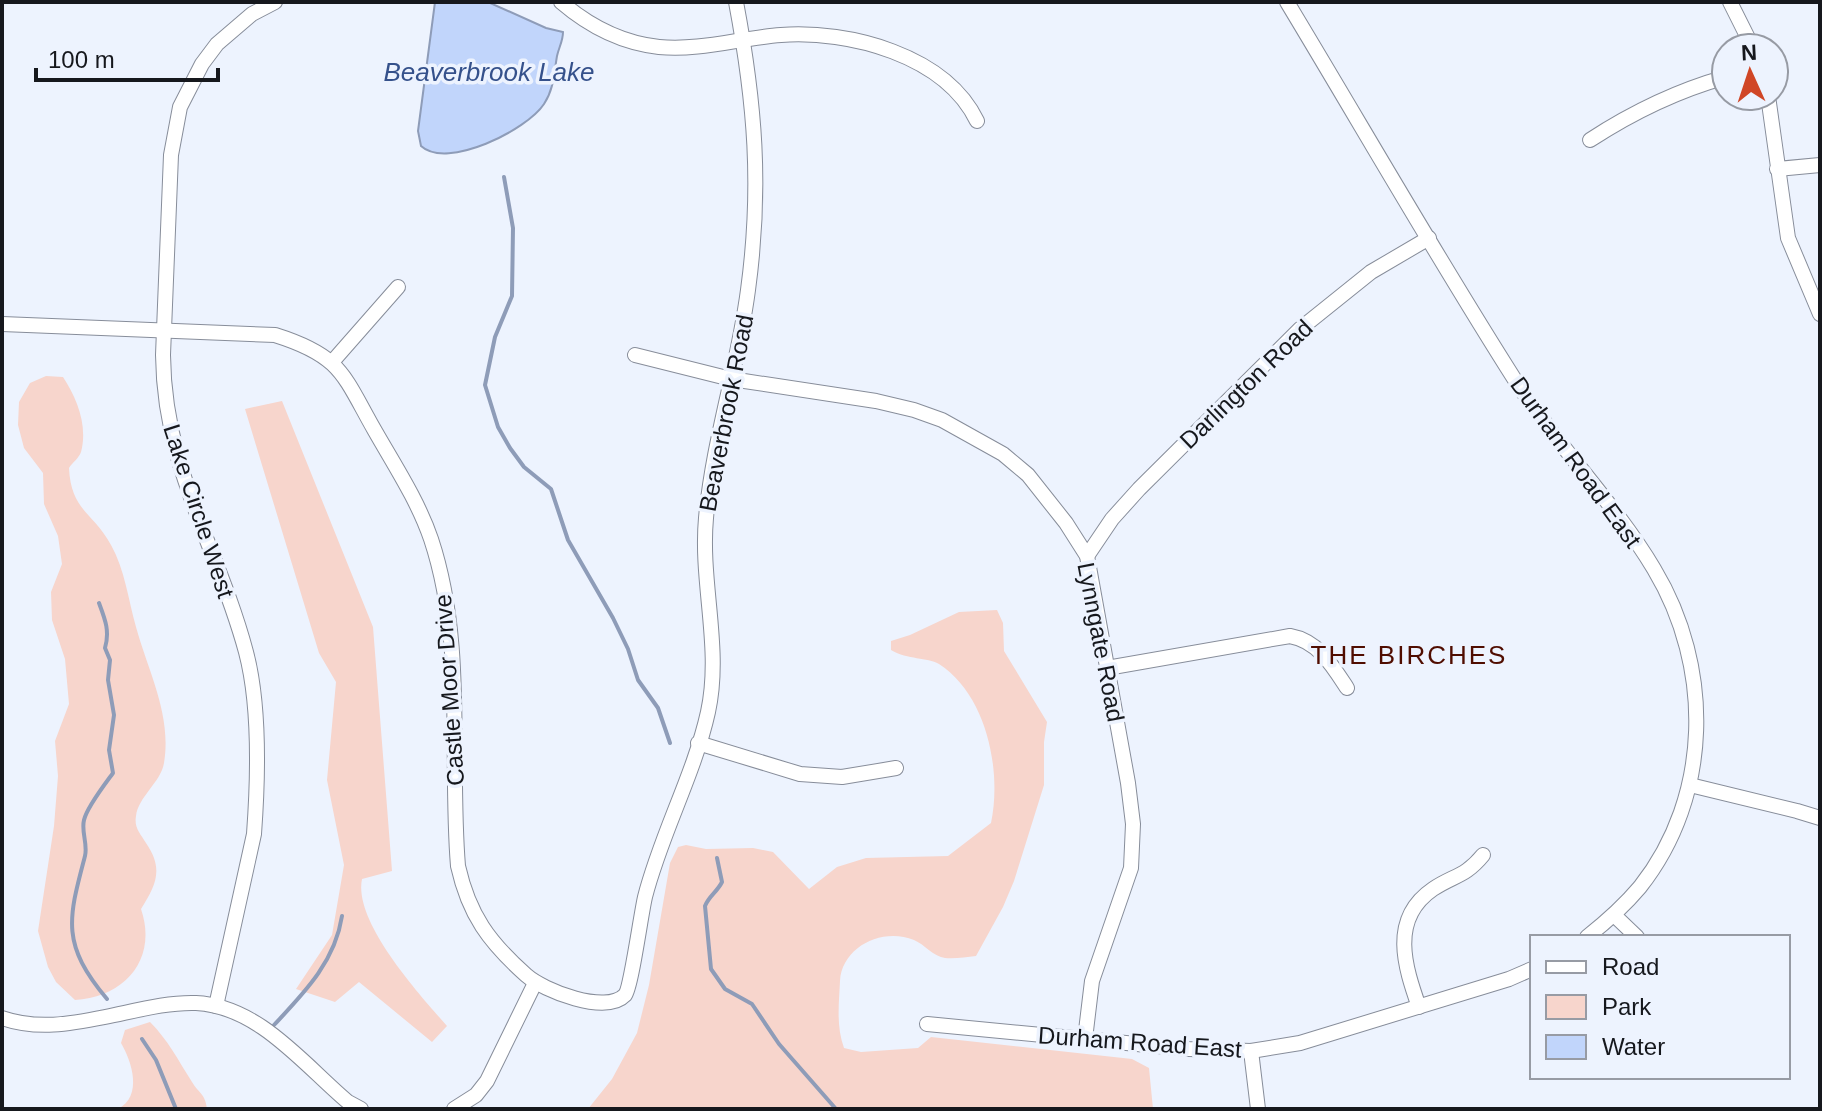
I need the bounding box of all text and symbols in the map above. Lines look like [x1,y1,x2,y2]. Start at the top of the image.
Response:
scale bar [36,32,218,82]
north arrow [1710,32,1790,112]
text: N [1740,40,1758,65]
text: 100 m [48,46,115,73]
water label: Beaverbrook Lake [383,57,595,87]
street label: Beaverbrook Road [694,312,758,514]
street label: Darlington Road [1174,314,1318,454]
street label: Durham Road East [1505,372,1647,553]
street label: Lake Circle West [158,421,240,602]
street label: Lynngate Road [1072,560,1130,724]
street label: Castle Moor Drive [429,593,469,787]
district label: THE BIRCHES [1311,640,1507,670]
legend [1530,935,1790,1079]
text: Road [1602,953,1659,980]
text: Park [1602,993,1652,1020]
street label: Durham Road East [1037,1021,1243,1063]
text: Water [1602,1033,1665,1060]

